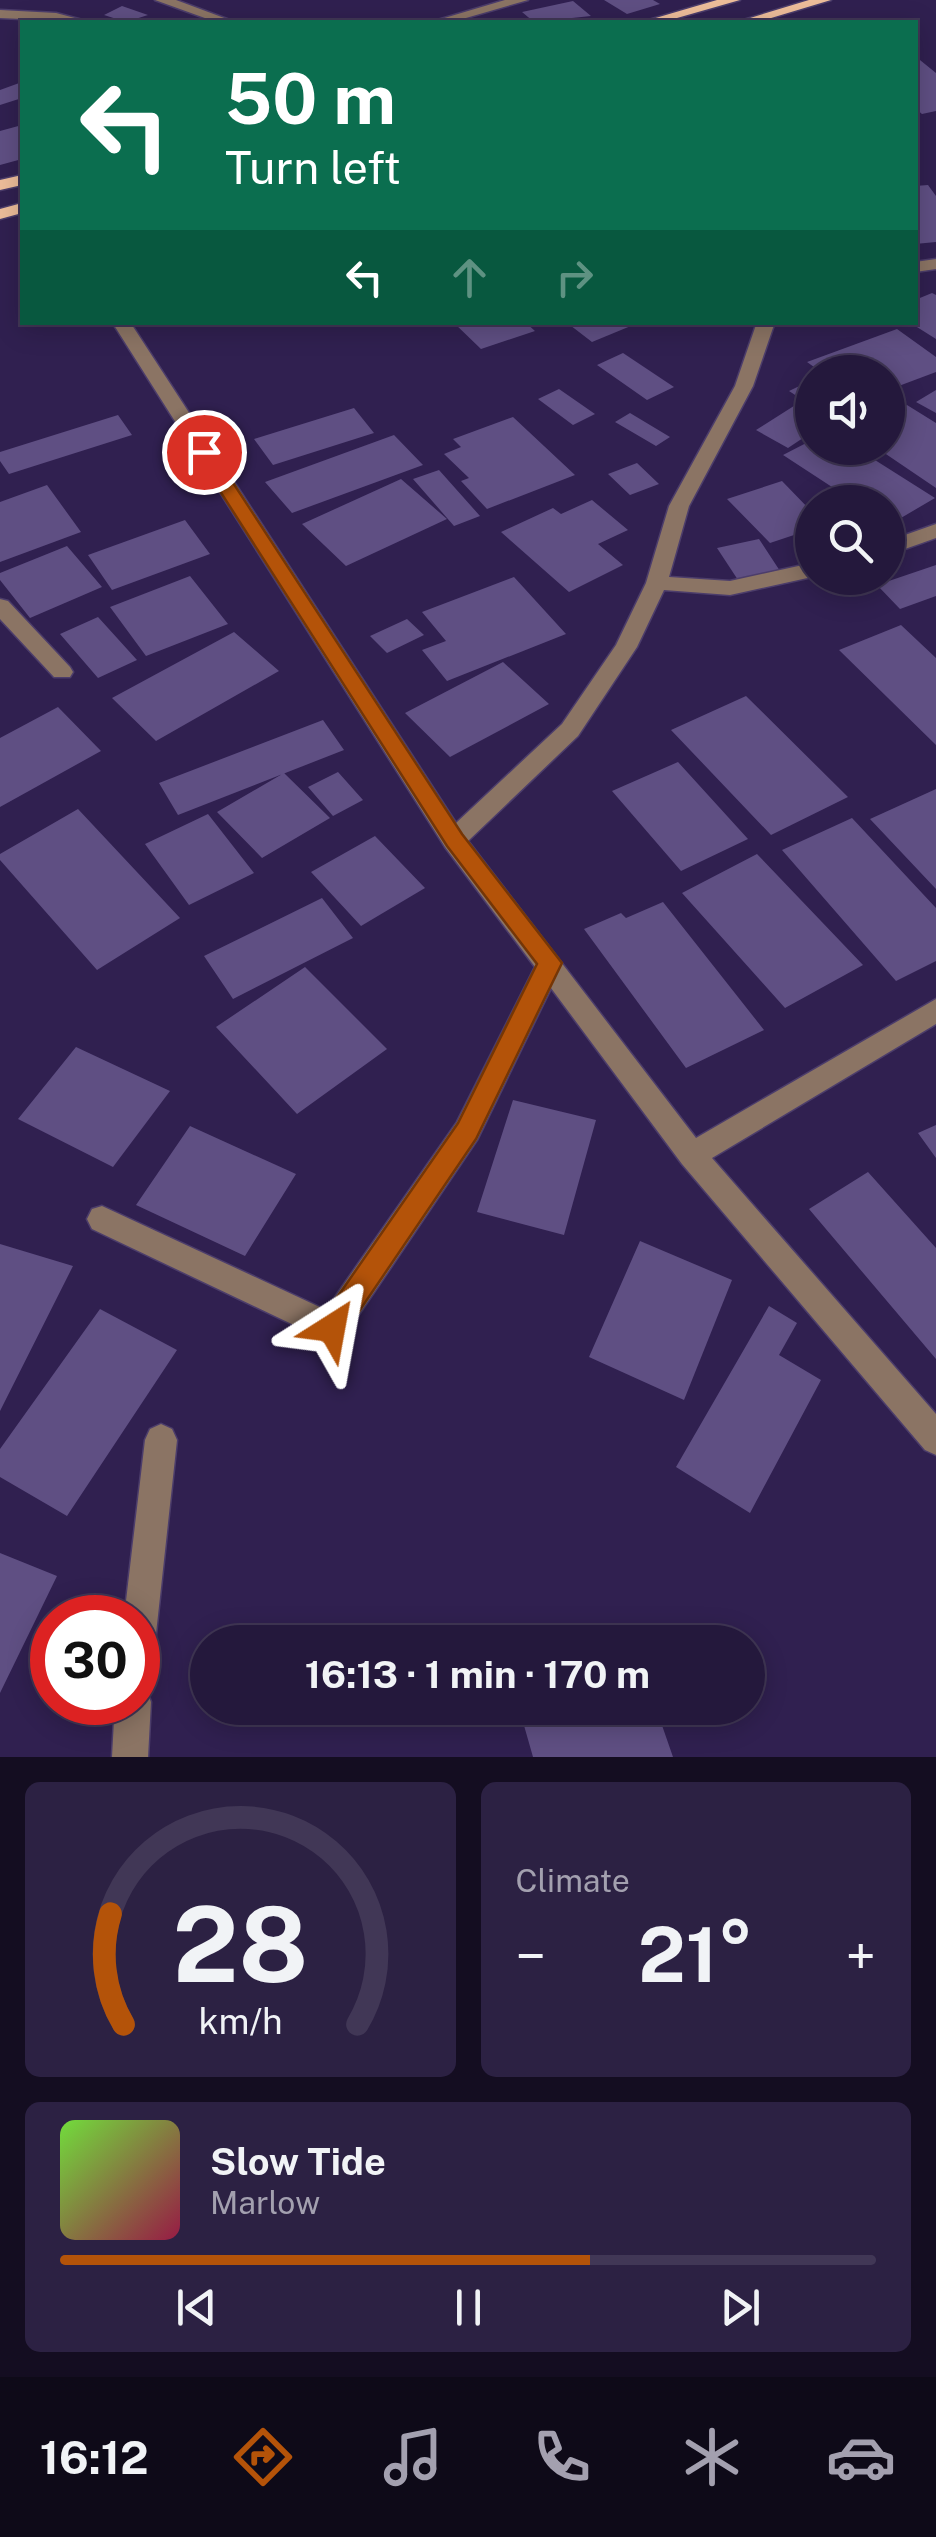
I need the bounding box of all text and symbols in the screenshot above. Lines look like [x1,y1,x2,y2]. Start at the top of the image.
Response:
text: 50 m [225,57,396,140]
icon: left [60,60,190,190]
text: Turn left [225,141,401,194]
icon: left [337,250,392,305]
icon: ahead [442,250,497,305]
icon: right [547,250,602,305]
map controls [795,355,905,595]
button: sound [795,355,905,465]
pin [162,410,247,495]
icon: arrive [177,425,232,480]
button: search [795,485,905,595]
position arrow [280,1276,384,1380]
speed limit sign: 30 [30,1595,160,1725]
text: 16:13 · 1 min · 170 m [305,1652,650,1697]
text: Climate [516,1862,630,1899]
text: 28 [172,1883,308,2005]
text: 21° [638,1911,753,1999]
text: − [516,1924,546,1988]
text: + [846,1924,876,1988]
text: km/h [198,2000,282,2042]
text: Slow Tide [210,2139,386,2184]
text: Marlow [210,2184,320,2221]
icon: previous [169,2280,224,2335]
icon: pause [441,2280,496,2335]
icon: next [713,2280,768,2335]
icon: directions [228,2422,298,2492]
icon: music [378,2422,448,2492]
icon: phone [527,2422,597,2492]
icon: climate [677,2422,747,2492]
icon: car [826,2422,896,2492]
text: 16:12 [40,2431,149,2484]

